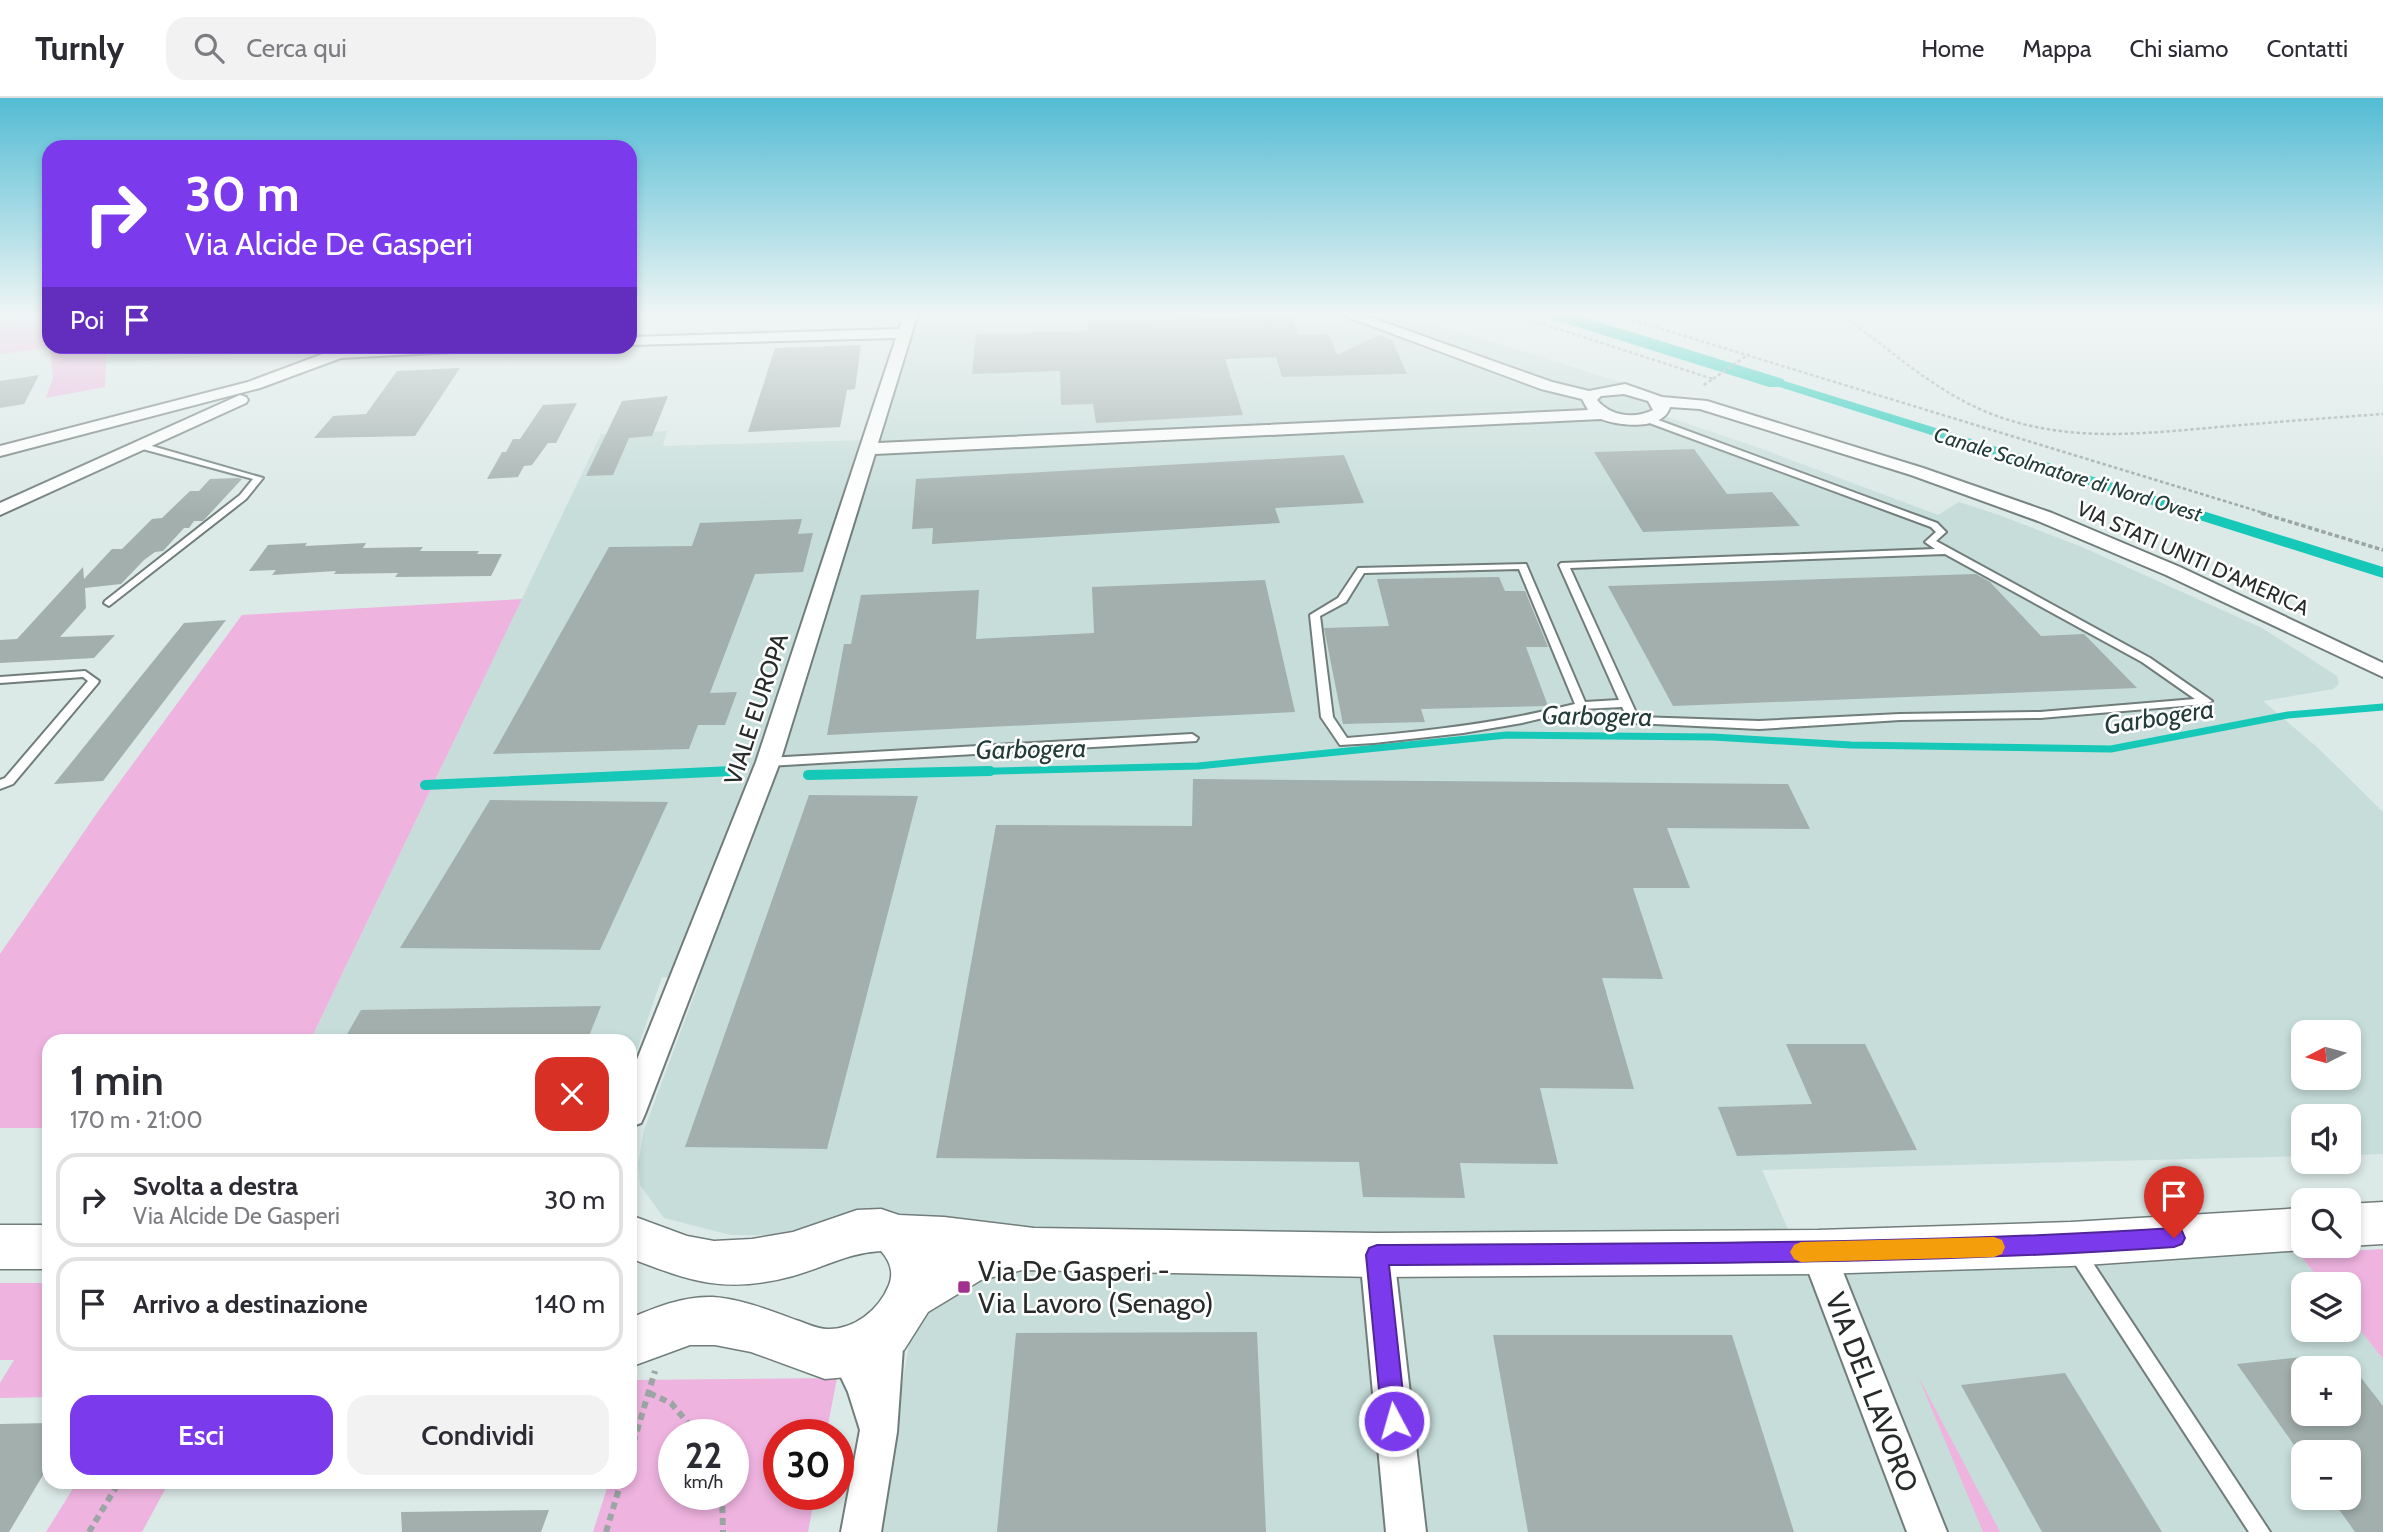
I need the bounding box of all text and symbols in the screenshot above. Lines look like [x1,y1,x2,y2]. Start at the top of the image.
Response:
search box [166,17,656,80]
text: Turnly [35,28,124,68]
icon: search [190,29,228,67]
text: Cerca qui [246,32,347,64]
text: Home [1921,34,1984,63]
text: Mappa [2022,34,2091,63]
text: Chi siamo [2129,34,2228,63]
text: Contatti [2266,34,2348,63]
text: 30 m [185,164,300,223]
icon: right [70,168,161,259]
text: Via Alcide De Gasperi [185,224,473,263]
icon: arrive [118,301,156,339]
text: Poi [70,304,104,336]
water label: Canale Scolmatore di Nord Ovest [1931,421,2205,527]
street label: VIA STATI UNITI D'AMERICA [2073,495,2313,621]
street label: VIALE EUROPA [718,629,794,788]
water label: Garbogera [2102,693,2216,741]
water label: Garbogera [1541,699,1653,733]
water label: Garbogera [975,732,1087,766]
north arrow [2291,1020,2361,1090]
map controls [2291,1020,2361,1510]
text: 1 min [70,1054,164,1106]
button: close [535,1057,609,1131]
button: sound [2291,1104,2361,1174]
text: 170 m · 21:00 [70,1106,203,1134]
pin [2144,1166,2204,1238]
text: Svolta a destra [133,1170,298,1202]
icon: arrive [2155,1177,2193,1215]
icon: right [74,1181,112,1219]
text: 30 m [544,1184,605,1216]
button: search [2291,1188,2361,1258]
text: Via Alcide De Gasperi [133,1202,340,1230]
place label: Via De Gasperi - Via Lavoro (Senago) [978,1254,1214,1320]
button: layers [2291,1272,2361,1342]
marker: Via De Gasperi - Via Lavoro (Senago) [956,1279,972,1295]
icon: arrive [74,1285,112,1323]
text: Arrivo a destinazione [133,1288,368,1320]
text: 140 m [535,1288,605,1320]
street label: VIA DEL LAVORO [1818,1288,1926,1496]
button: + [2291,1356,2361,1426]
position arrow [1357,1384,1431,1458]
button: Esci [70,1395,333,1475]
button: Condividi [347,1395,609,1475]
speed limit sign: 30 [763,1419,854,1510]
text: 22 [685,1434,722,1477]
button: − [2291,1440,2361,1510]
text: km/h [684,1471,723,1493]

